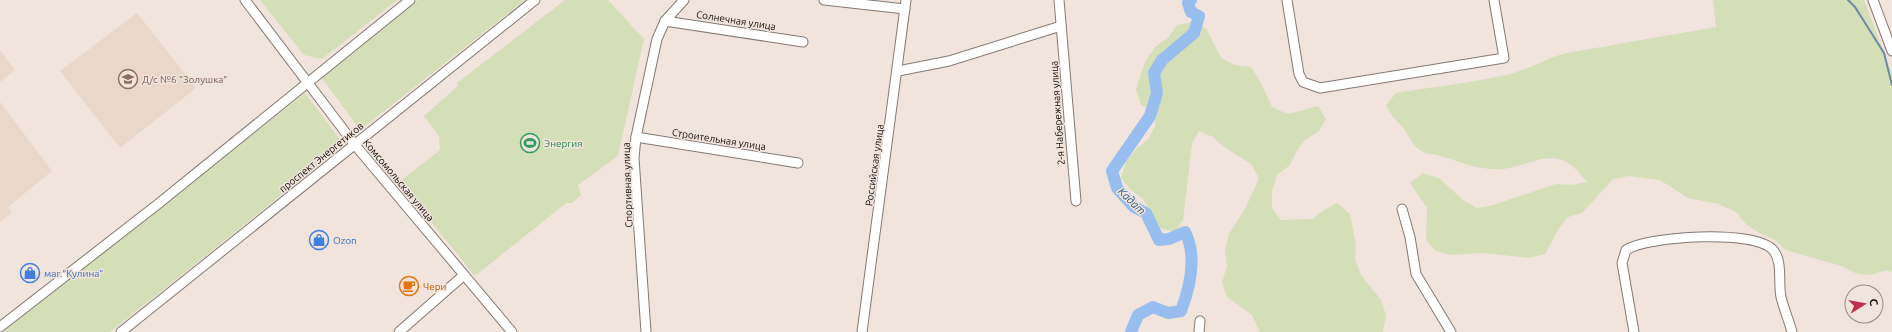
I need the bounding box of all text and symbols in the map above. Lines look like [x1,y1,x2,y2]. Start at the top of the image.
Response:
street label: Солнечная улица [695,9,777,32]
street label: 2-я Набережная улица [1048,60,1067,165]
school or university icon: Д/с №6 "Золушка" [117,68,139,90]
place label: Д/с №6 "Золушка" [142,74,227,85]
street label: проспект Энергетиков [277,120,366,195]
street label: Российская улица [863,123,886,207]
street label: Строительная улица [671,127,767,152]
sports icon: Энергия [519,132,541,154]
street label: Комсомольская улица [361,137,436,224]
place label: Энергия [544,138,583,149]
street label: Спортивная улица [621,142,634,228]
water label: Кадат [1116,185,1148,217]
shop icon: Ozon [308,229,330,251]
place label: Ozon [333,235,357,246]
shop icon: маг."Кулина" [19,262,41,284]
place label: маг."Кулина" [44,268,103,279]
cafe icon: Чери [398,275,420,297]
place label: Чери [423,281,447,292]
north arrow [1844,284,1884,324]
text: С [1867,297,1880,307]

